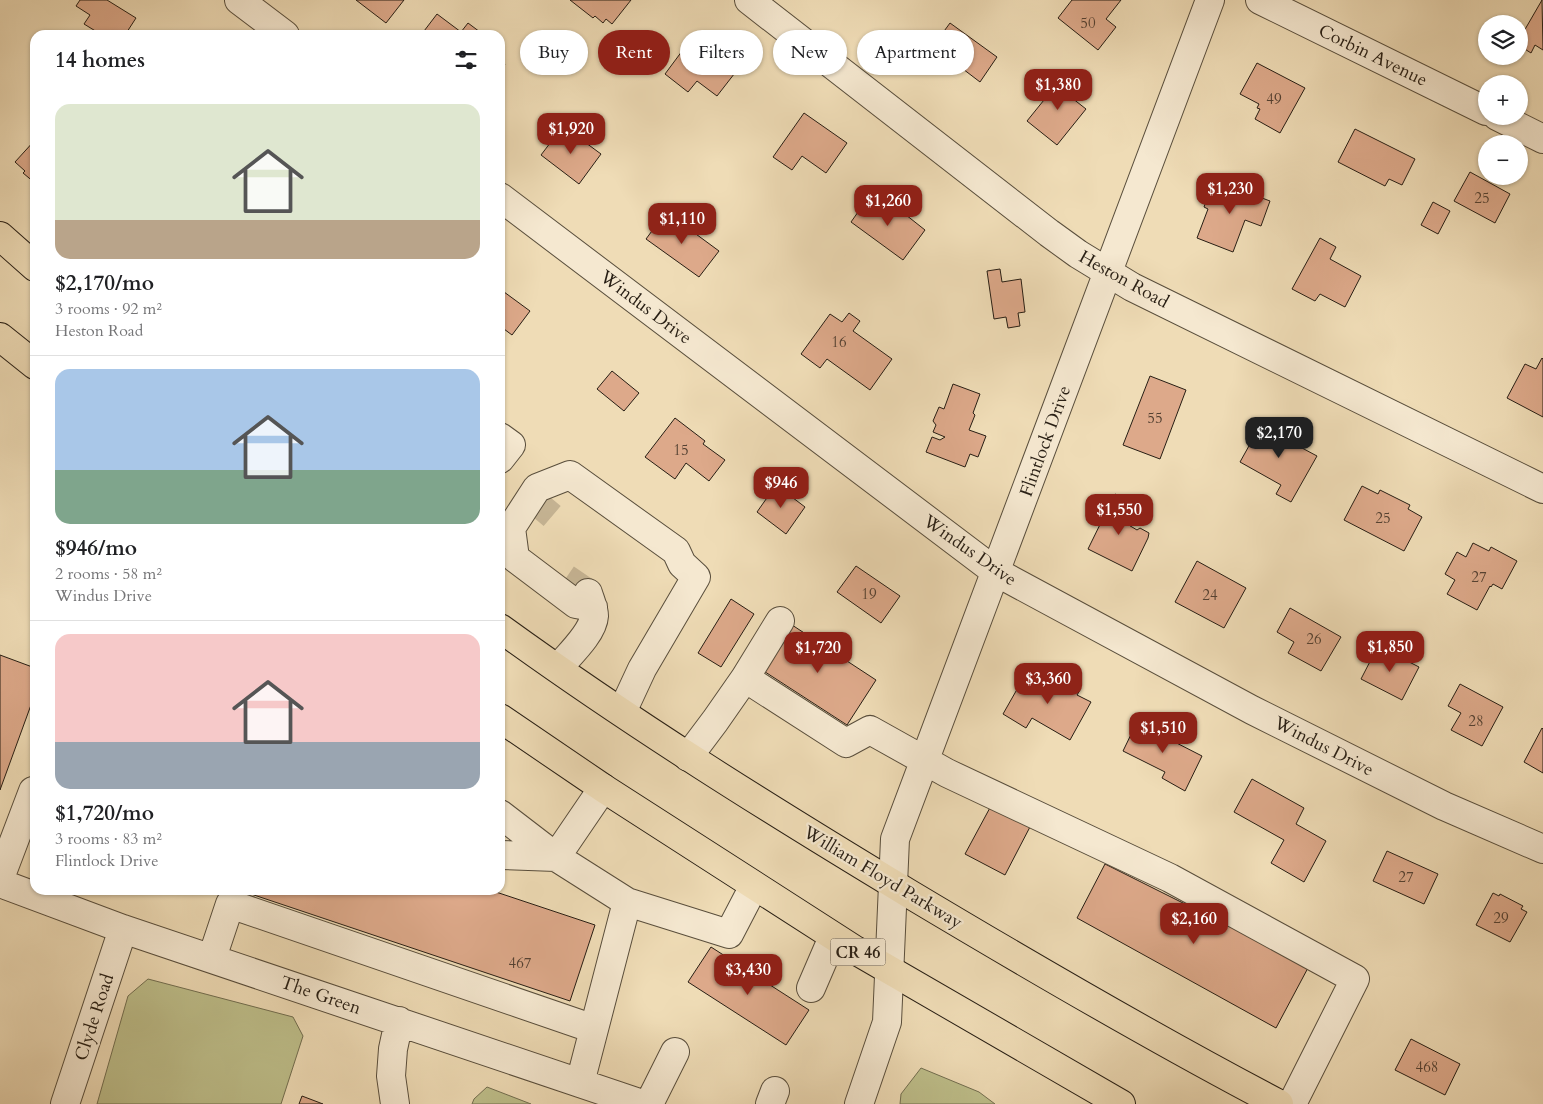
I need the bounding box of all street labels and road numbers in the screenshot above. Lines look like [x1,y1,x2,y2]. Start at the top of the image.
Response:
street label: Corbin Avenue [1314,18,1431,93]
street label: Heston Road [1074,244,1174,315]
street label: Windus Drive [594,264,697,350]
street label: Flintlock Drive [1014,382,1077,500]
street label: Windus Drive [917,508,1022,592]
street label: Windus Drive [1269,710,1378,782]
street label: William Floyd Parkway [798,819,968,935]
road number: CR 46 [830,939,886,966]
street label: Clyde Road [69,970,120,1064]
street label: The Green [277,970,365,1021]

